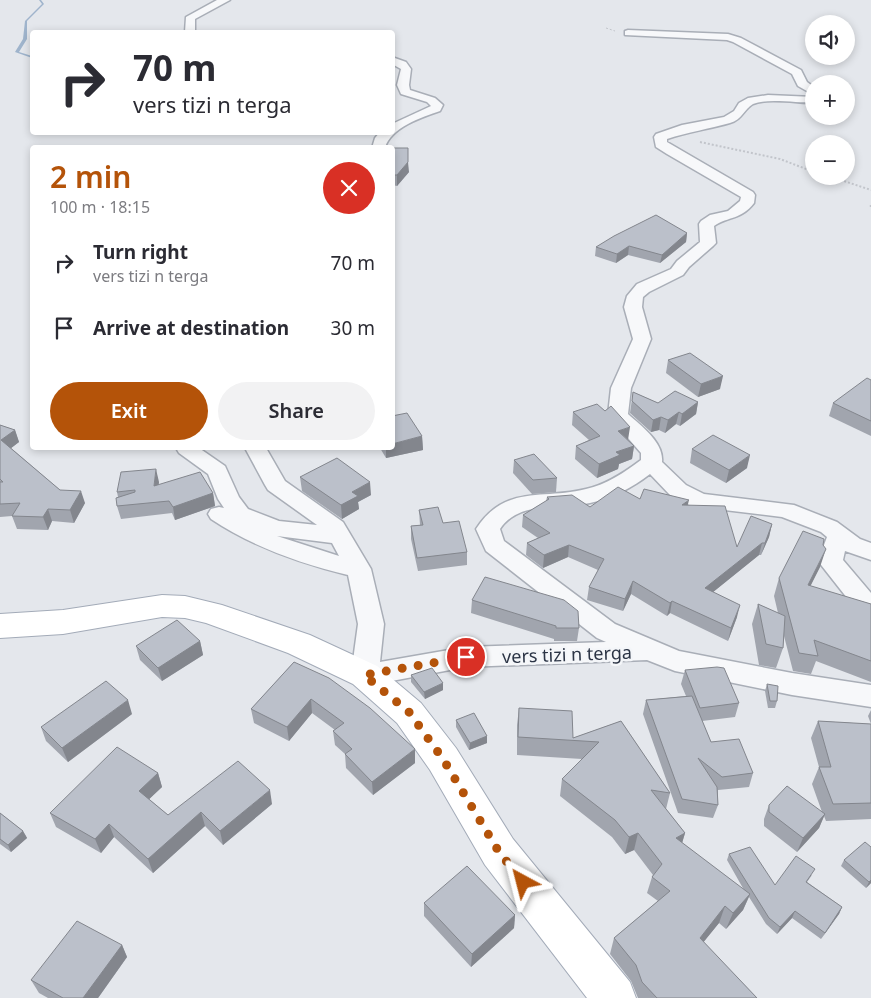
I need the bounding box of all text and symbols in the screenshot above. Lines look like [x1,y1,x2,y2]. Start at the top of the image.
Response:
map controls [805,15,855,185]
button: sound [805,15,855,65]
text: 70 m [133,44,216,91]
icon: right [50,50,115,115]
button: + [805,75,855,125]
text: vers tizi n terga [133,89,292,119]
button: − [805,135,855,185]
text: 2 min [50,156,131,197]
button: close [323,162,375,214]
text: 100 m · 18:15 [50,196,150,218]
text: Turn right [93,239,188,265]
icon: right [50,249,78,277]
text: 70 m [331,250,375,276]
text: vers tizi n terga [93,265,208,287]
icon: arrive [50,314,78,342]
text: Arrive at destination [93,315,289,341]
text: 30 m [331,315,375,341]
button: Exit [50,382,208,440]
button: Share [218,382,375,440]
pin [445,636,487,678]
street label: vers tizi n terga [502,640,632,668]
icon: arrive [452,643,480,671]
position arrow [496,855,548,907]

